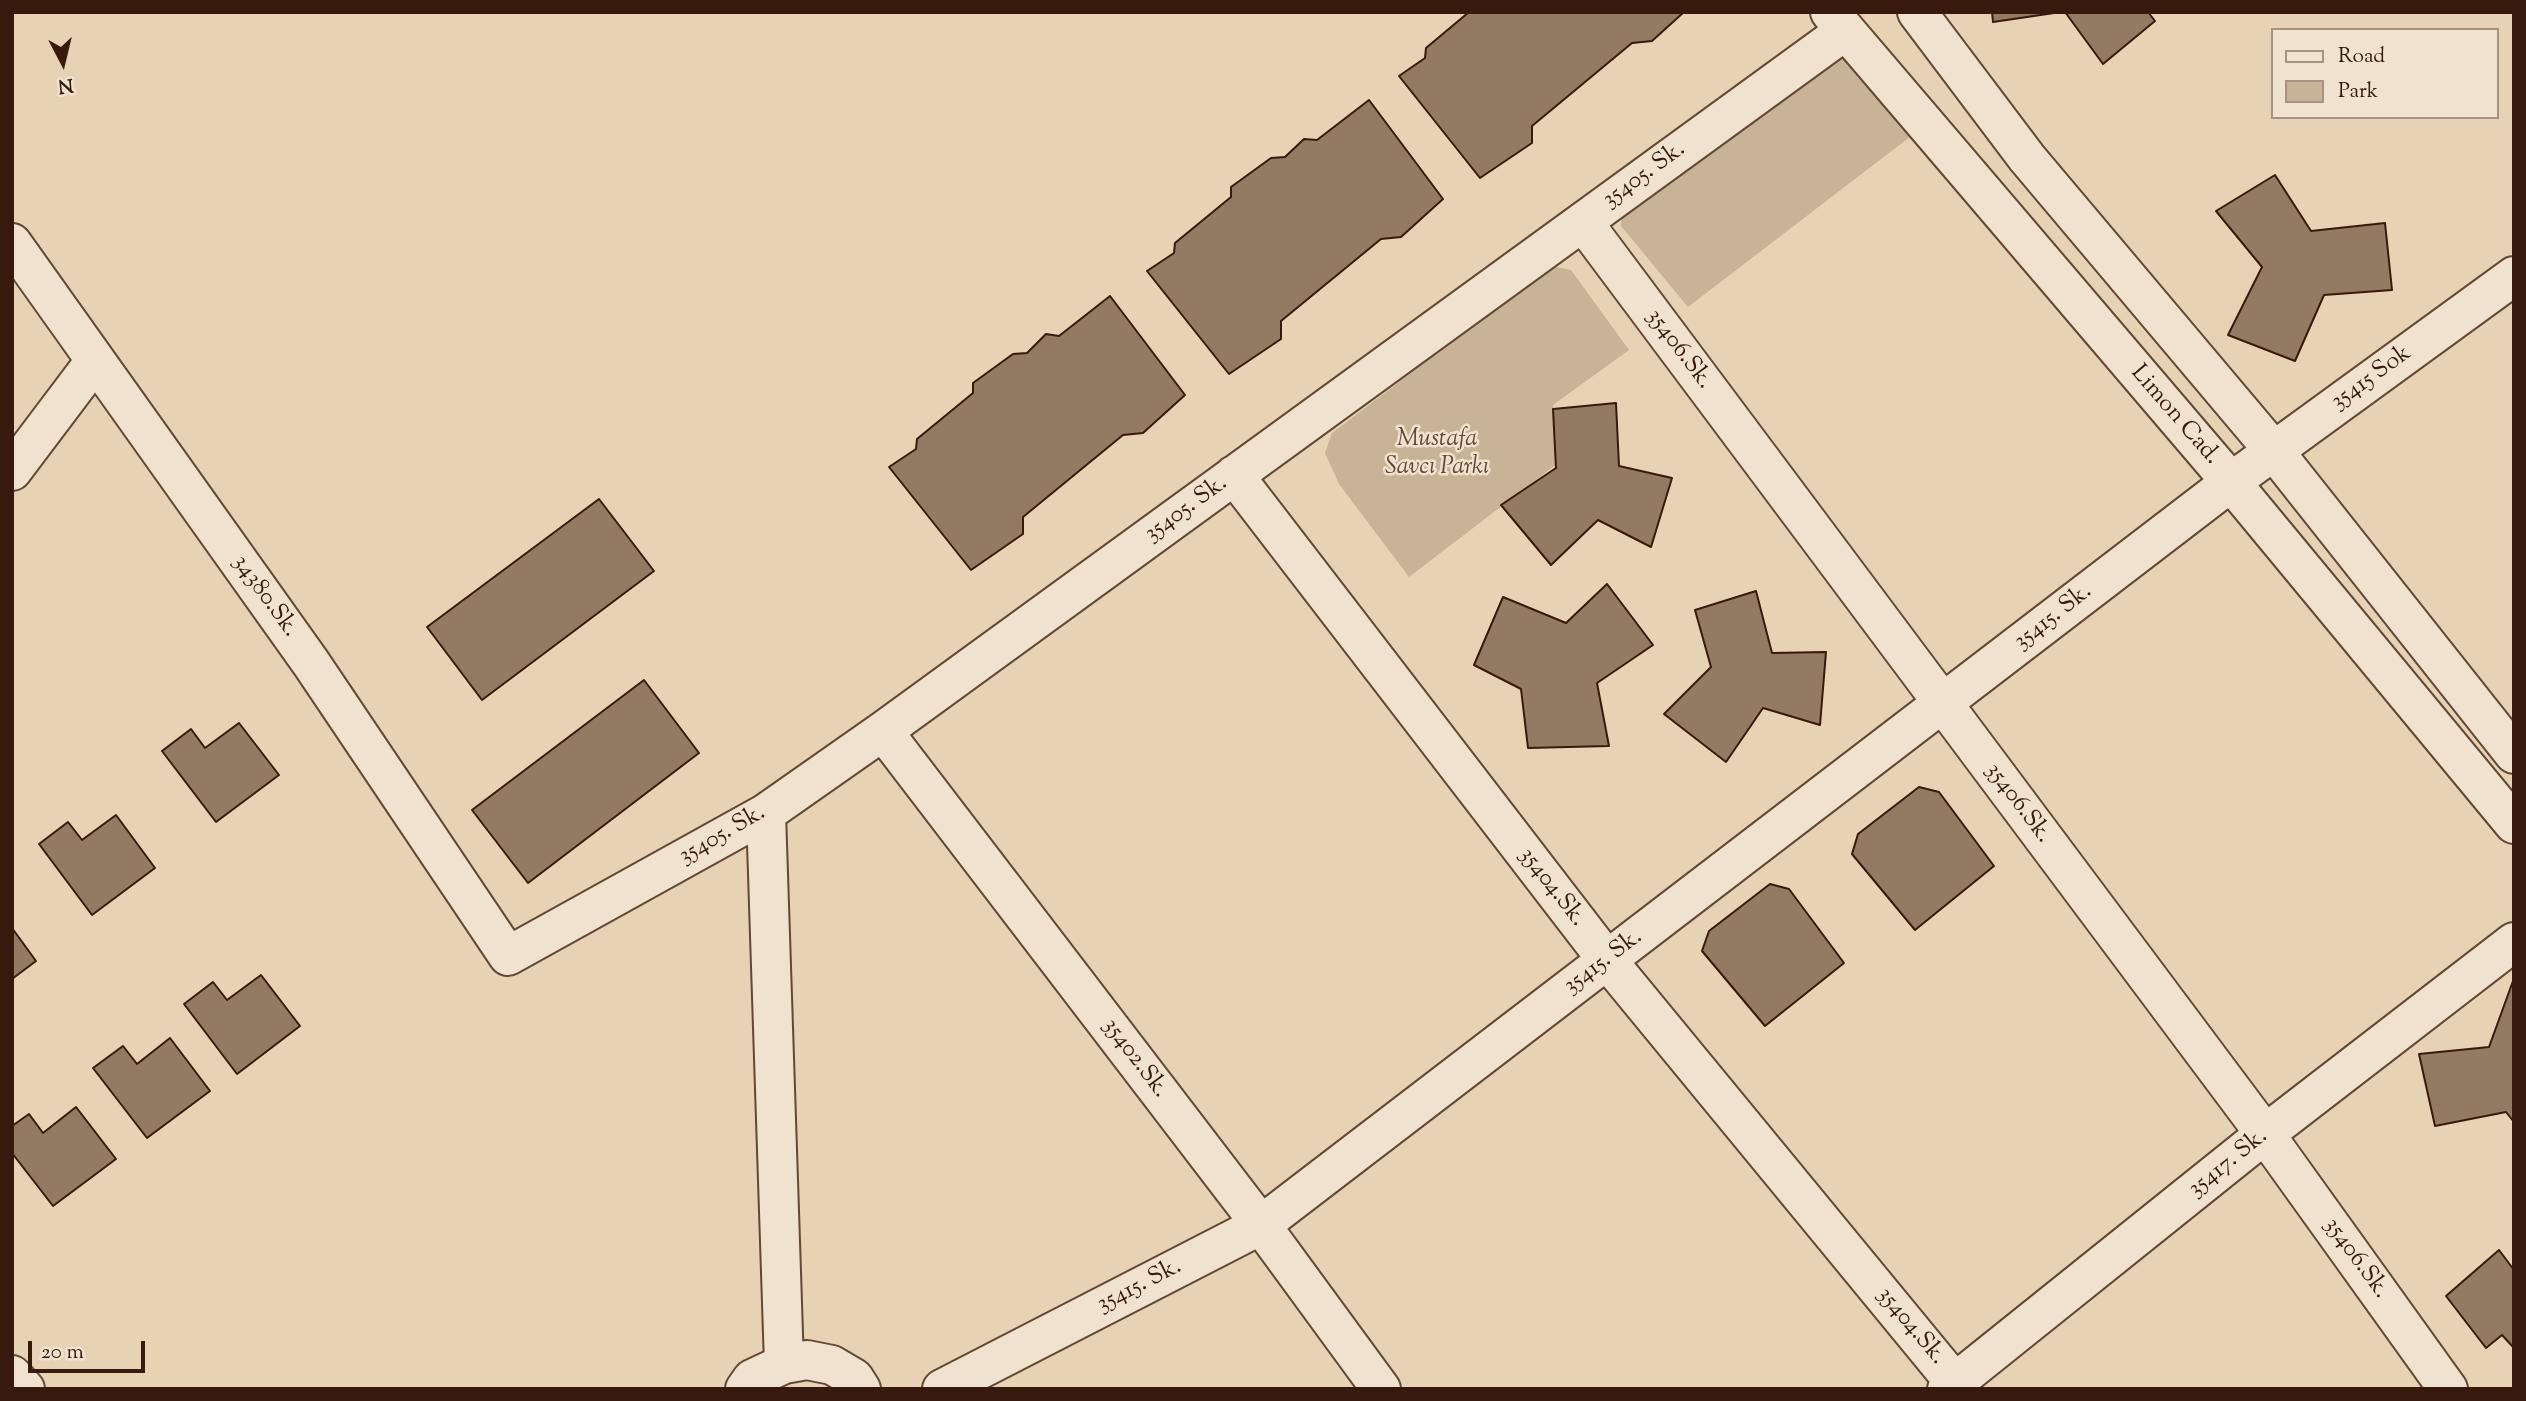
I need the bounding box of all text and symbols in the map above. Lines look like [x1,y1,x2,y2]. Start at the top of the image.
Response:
north arrow [28,28,98,98]
legend [2270,28,2498,119]
text: Road [2338,42,2385,72]
text: N [56,70,75,99]
text: Park [2338,77,2378,107]
street label: 35405. Sk. [1598,136,1692,216]
street label: 35406.Sk. [1638,304,1718,396]
street label: 35415 Sok [2326,340,2418,418]
street label: Limon Cad. [2123,360,2225,472]
park label: Mustafa Savcı Parkı [1385,427,1489,483]
street label: 35405. Sk. [1140,470,1234,550]
street label: 34380.Sk. [224,550,304,644]
street label: 35415. Sk. [2009,579,2099,657]
street label: 35406.Sk. [1977,758,2057,850]
street label: 35405. Sk. [674,800,772,872]
street label: 35404.Sk. [1511,843,1591,933]
street label: 35415. Sk. [1559,924,1649,1002]
street label: 35402.Sk. [1095,1013,1173,1105]
street label: 35417. Sk. [2183,1123,2275,1205]
street label: 35406.Sk. [2316,1213,2394,1305]
street label: 35415. Sk. [1093,1253,1187,1321]
street label: 35404.Sk. [1869,1282,1951,1372]
scale bar [32,1328,149,1372]
text: 20 m [41,1338,84,1368]

